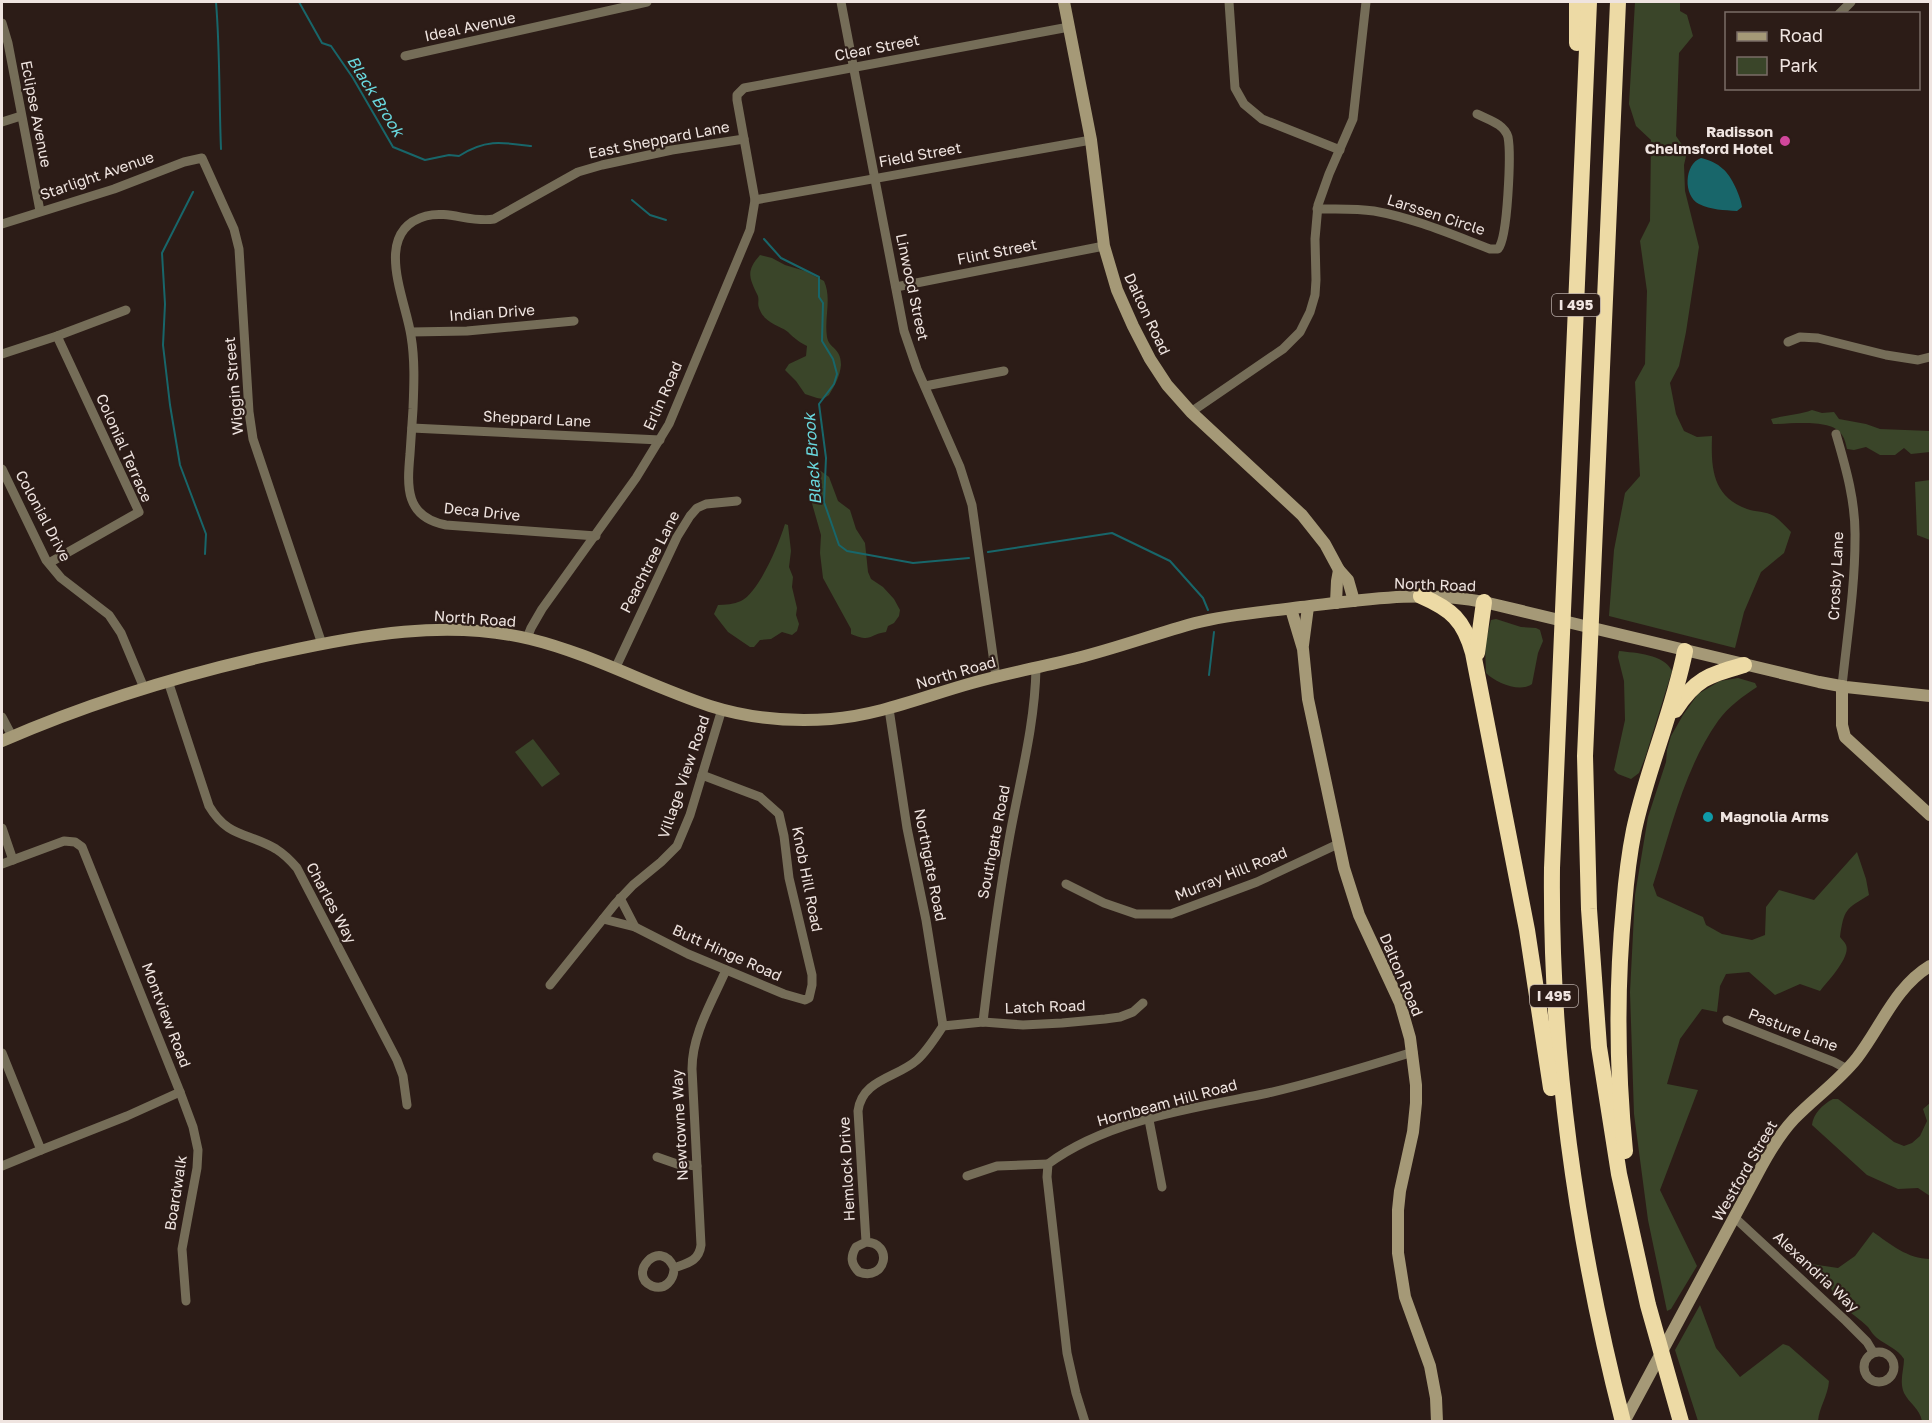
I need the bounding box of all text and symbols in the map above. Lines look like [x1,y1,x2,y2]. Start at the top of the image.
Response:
street label: Ideal Avenue [423,8,517,44]
legend [1725,12,1920,90]
text: Road [1779,24,1823,46]
street label: Clear Street [833,30,921,64]
water label: Black Brook [343,52,410,142]
text: Park [1779,54,1818,76]
street label: Eclipse Avenue [18,59,56,169]
street label: East Sheppard Lane [587,116,731,162]
place label: Radisson Chelmsford Hotel [1645,122,1773,157]
marker: Radisson Chelmsford Hotel [1778,134,1792,148]
street label: Field Street [877,138,963,170]
street label: Starlight Avenue [37,147,156,203]
street label: Larssen Circle [1385,190,1488,238]
street label: Linwood Street [893,232,933,342]
street label: Flint Street [955,234,1038,268]
street label: Dalton Road [1121,270,1175,357]
road number: I 495 [1552,294,1600,316]
street label: Indian Drive [449,300,536,324]
street label: Wiggin Street [220,336,246,436]
street label: Erlin Road [639,358,685,433]
street label: Colonial Terrace [93,391,157,505]
street label: Sheppard Lane [483,406,592,430]
water label: Black Brook [799,411,825,505]
street label: Colonial Drive [12,467,76,564]
street label: Deca Drive [443,498,522,524]
street label: Peachtree Lane [616,507,683,616]
street label: Crosby Lane [1824,531,1846,621]
street label: North Road [1394,574,1476,594]
street label: North Road [433,606,517,630]
street label: North Road [914,652,998,692]
street label: Village View Road [654,713,713,841]
street label: Southgate Road [973,783,1013,900]
street label: Northgate Road [911,807,951,923]
place label: Magnolia Arms [1720,807,1829,825]
marker: Magnolia Arms [1701,810,1715,824]
street label: Knob Hill Road [789,825,827,933]
street label: Murray Hill Road [1172,842,1289,904]
street label: Charles Way [303,859,361,947]
street label: Butt Hinge Road [670,920,785,984]
street label: Dalton Road [1376,930,1427,1019]
street label: Montview Road [139,960,195,1070]
road number: I 495 [1530,985,1578,1007]
street label: Latch Road [1004,996,1086,1016]
street label: Pasture Lane [1746,1004,1841,1054]
street label: Newtowne Way [667,1068,691,1181]
street label: Hornbeam Hill Road [1095,1075,1239,1129]
street label: Hemlock Drive [834,1116,858,1222]
street label: Westford Street [1708,1117,1780,1224]
street label: Boardwalk [160,1153,190,1232]
street label: Alexandria Way [1770,1227,1864,1316]

